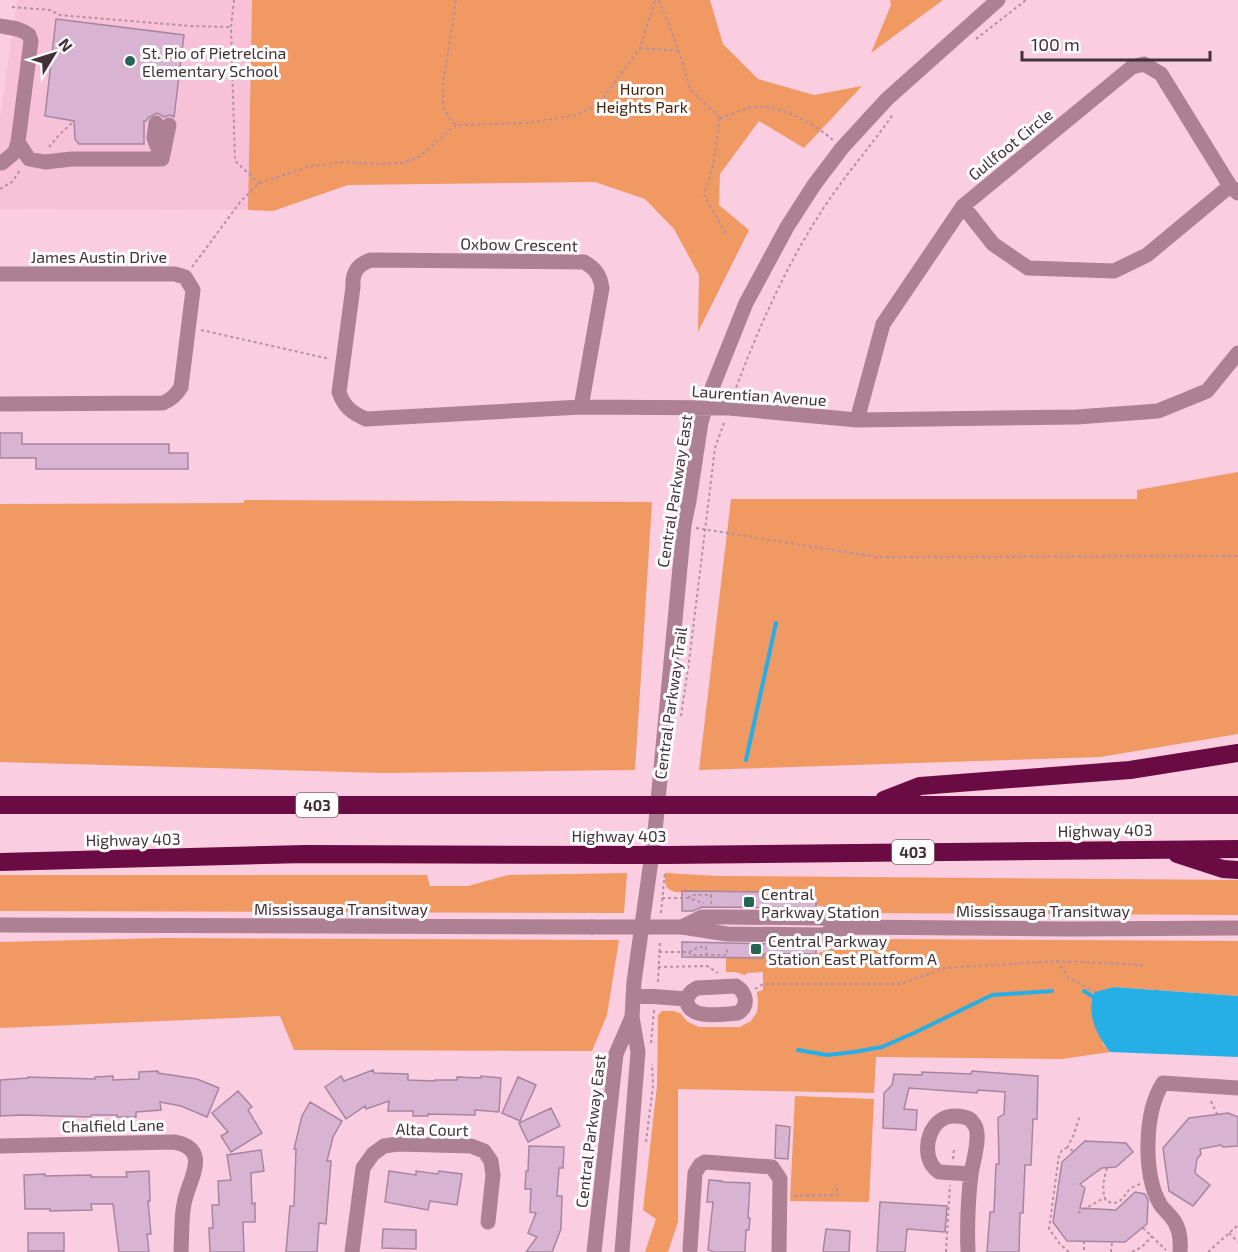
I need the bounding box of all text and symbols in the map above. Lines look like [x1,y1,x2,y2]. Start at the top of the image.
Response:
north arrow [24,24,84,84]
scale bar [1022,24,1210,62]
text: 100 m [1031,33,1080,55]
text: N [55,34,77,55]
place label: St. Pio of Pietrelcina Elementary School [142,43,286,80]
marker: St. Pio of Pietrelcina Elementary School [123,54,137,68]
park label: Huron Heights Park [596,79,688,116]
street label: Gullfoot Circle [964,104,1056,184]
street label: Oxbow Crescent [460,233,578,255]
street label: James Austin Drive [31,247,167,266]
street label: Laurentian Avenue [691,381,827,409]
street label: Central Parkway East [653,413,695,569]
street label: Central Parkway Trail [650,625,690,781]
road number: 403 [296,793,338,817]
street label: Highway 403 [1057,820,1153,840]
street label: Highway 403 [572,826,666,845]
street label: Highway 403 [85,829,181,849]
road number: 403 [892,840,934,864]
place label: Central Parkway Station [761,884,880,921]
marker: Central Parkway Station [742,895,756,909]
street label: Mississauga Transitway [254,899,429,918]
street label: Mississauga Transitway [956,901,1131,920]
place label: Central Parkway Station East Platform A [768,931,937,968]
marker: Central Parkway Station East Platform A [749,942,763,956]
street label: Central Parkway East [571,1053,609,1209]
street label: Chalfield Lane [62,1115,164,1135]
street label: Alta Court [395,1119,469,1139]

